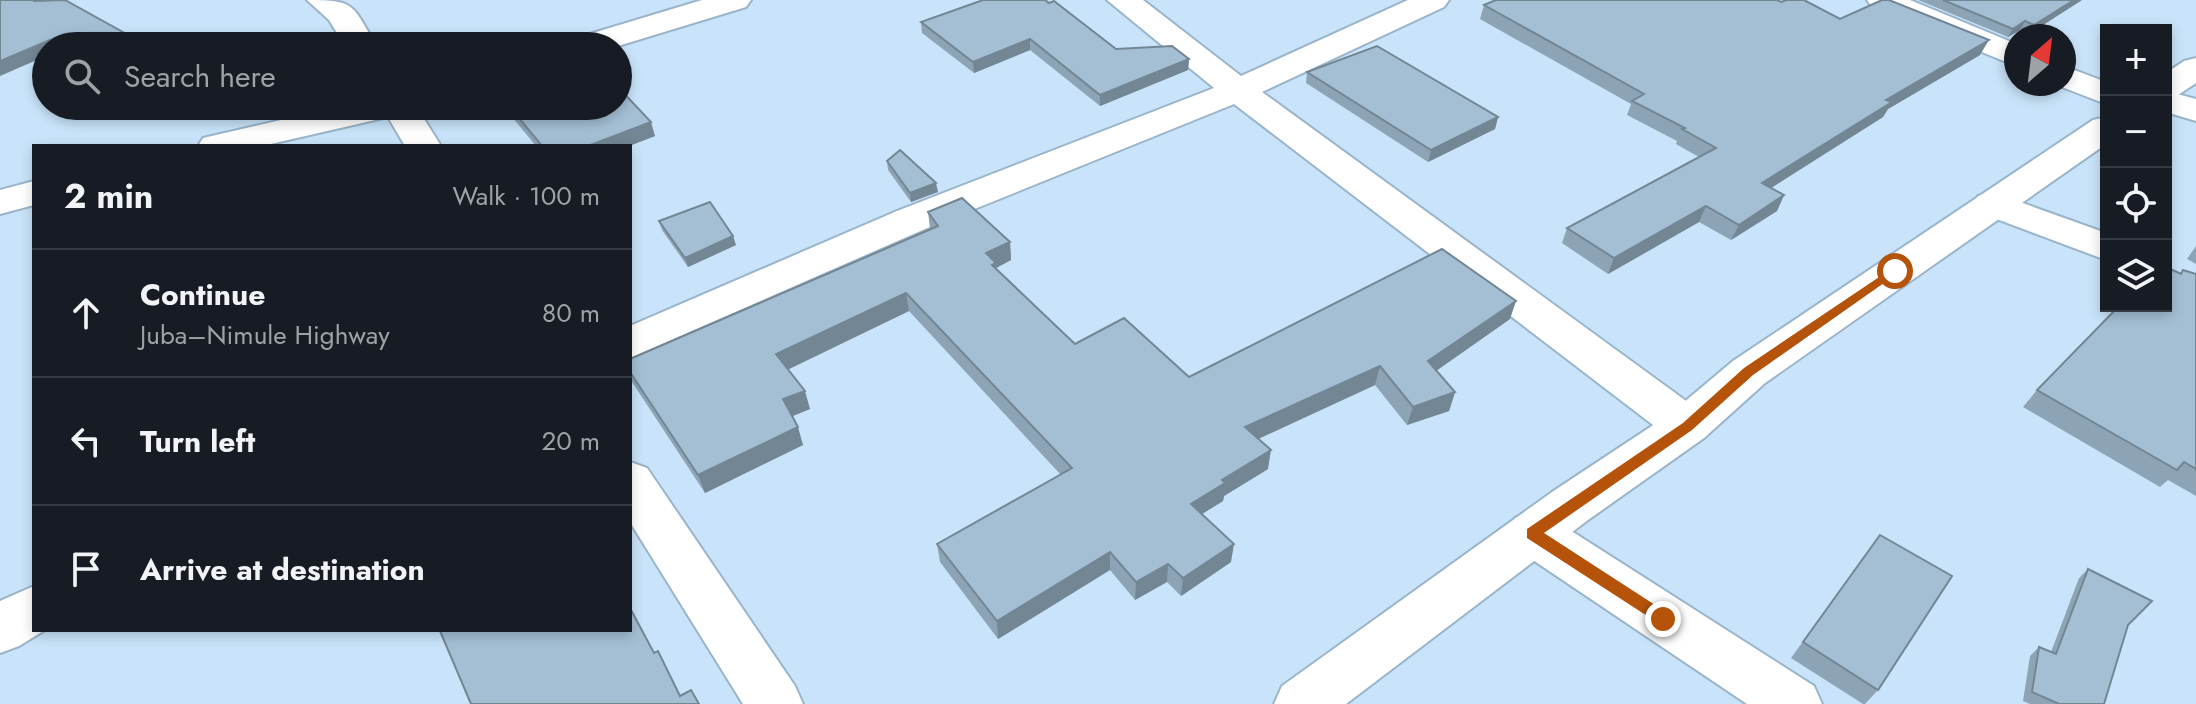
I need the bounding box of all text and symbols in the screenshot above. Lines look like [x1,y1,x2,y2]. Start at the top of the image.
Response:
north arrow [2004,24,2076,96]
map controls [2100,24,2172,312]
button: + [2100,24,2172,96]
search box [32,32,632,120]
icon: search [60,54,104,98]
text: Search here [124,55,276,98]
button: − [2100,96,2172,168]
button: locate [2100,168,2172,240]
text: 2 min [64,172,153,221]
text: Walk · 100 m [453,177,600,215]
button: layers [2100,240,2172,312]
route start [1877,253,1913,289]
text: Continue [140,273,266,316]
icon: ahead [64,291,108,335]
text: 80 m [542,294,600,332]
text: Juba–Nimule Highway [140,316,390,354]
icon: left [64,419,108,463]
text: Turn left [140,420,255,463]
text: 20 m [542,422,600,460]
icon: arrive [64,547,108,591]
text: Arrive at destination [140,548,425,591]
route end [1645,601,1681,637]

